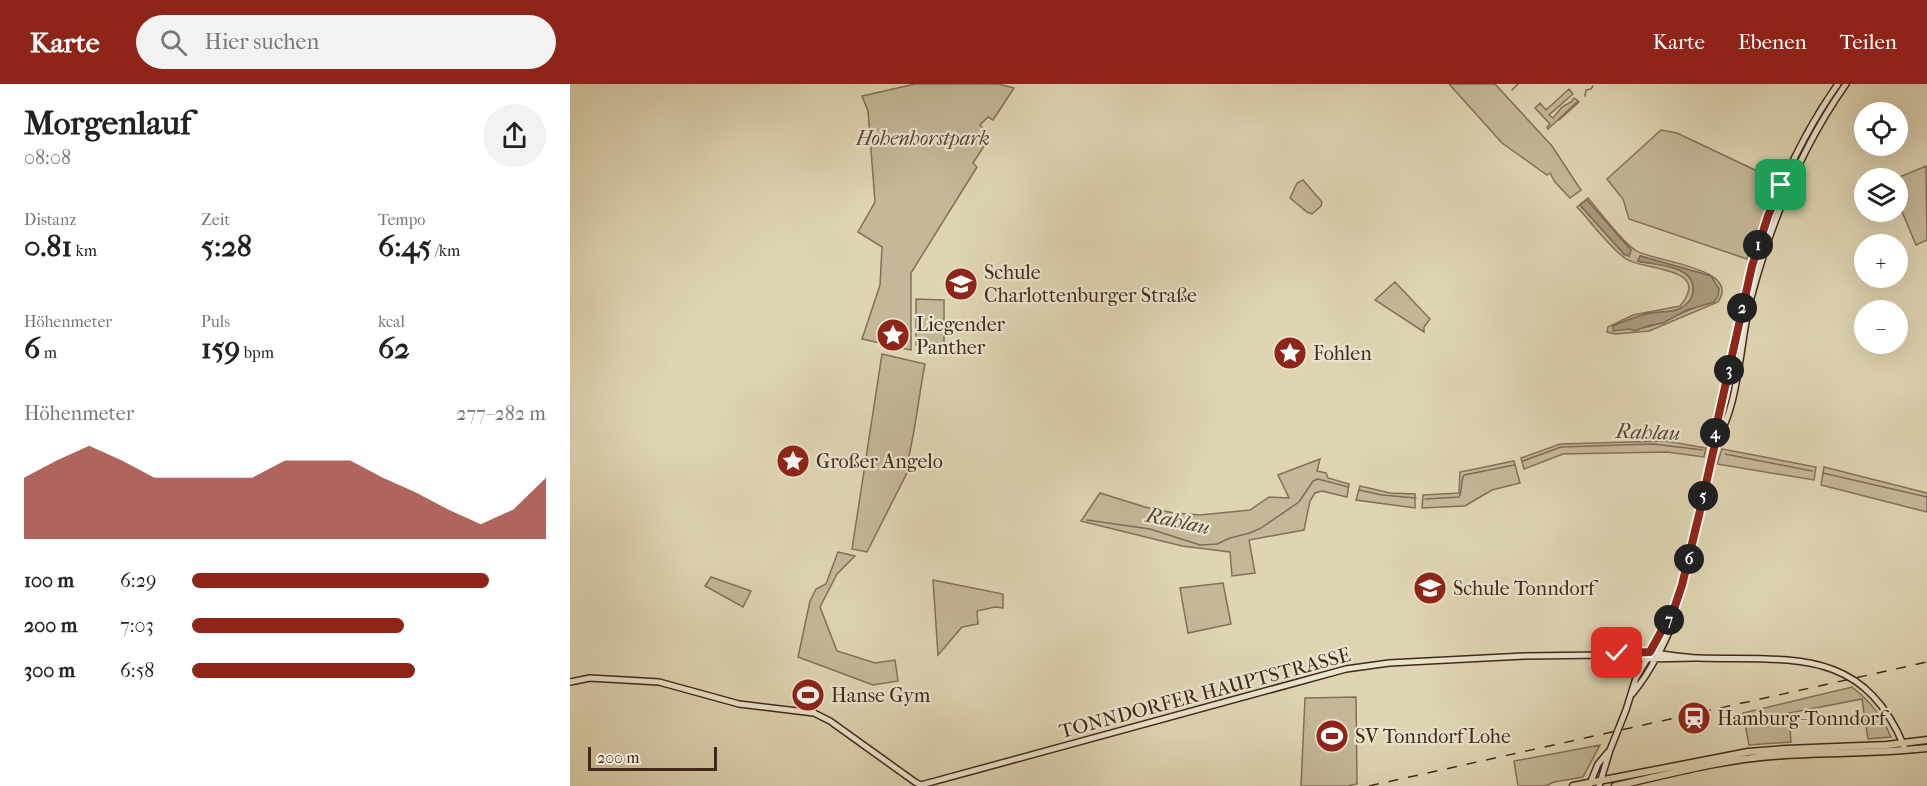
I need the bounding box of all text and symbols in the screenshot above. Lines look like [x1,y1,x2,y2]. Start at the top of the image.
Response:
search box [136,15,556,69]
text: Karte [30,26,100,59]
icon: search [157,26,190,59]
text: Hier suchen [205,29,319,55]
text: Karte [1653,30,1705,54]
text: Ebenen [1738,30,1807,54]
text: Teilen [1840,30,1897,54]
map controls [1854,102,1908,354]
button: locate [1854,102,1908,156]
text: Morgenlauf [24,104,191,143]
button: share [483,104,546,167]
park label: Hohenhorstpark [855,127,990,150]
text: 08:08 [24,146,71,169]
pin [1755,159,1806,210]
icon: arrive [1764,168,1797,201]
button: layers [1854,168,1908,222]
text: Distanz [24,210,76,229]
text: Zeit [201,210,230,229]
text: Tempo [378,210,425,229]
text: 0.81 [24,229,72,264]
text: 5:28 [201,229,252,264]
text: 6:45 [378,229,431,264]
pin: 1 [1743,230,1773,260]
button: + [1854,234,1908,288]
text: 1 [1755,235,1761,254]
text: km [72,241,97,260]
text: /km [431,241,460,260]
place label: Schule Charlottenburger Straße [984,261,1197,307]
school or university icon: Schule Charlottenburger Straße [943,266,979,302]
pin: 2 [1727,293,1757,323]
text: 2 [1738,298,1746,317]
button: − [1854,300,1908,354]
text: Höhenmeter [24,312,112,331]
text: Puls [201,312,230,331]
text: kcal [378,312,405,331]
place label: Liegender Panther [916,313,1006,359]
place icon: Liegender Panther [875,317,911,353]
text: 6 [24,331,40,366]
text: 159 [201,331,240,366]
text: 62 [378,331,410,366]
place icon: Fohlen [1272,335,1308,371]
place label: Fohlen [1313,342,1372,365]
text: m [40,343,57,362]
text: bpm [240,343,274,362]
pin: 3 [1714,355,1744,385]
text: 3 [1726,360,1732,379]
text: Höhenmeter [24,402,134,425]
text: 277–282 m [456,402,546,425]
pin: 4 [1700,418,1730,448]
water label: Rahlau [1613,419,1681,445]
text: 4 [1710,423,1720,442]
place icon: Großer Angelo [775,443,811,479]
place label: Großer Angelo [816,450,943,473]
pin: 5 [1688,481,1718,511]
text: 5 [1700,486,1706,505]
water label: Rahlau [1142,502,1212,539]
pin: 6 [1674,544,1704,574]
text: 6 [1685,549,1693,568]
text: 100 m [24,569,74,592]
text: 6:29 [120,569,156,592]
school or university icon: Schule Tonndorf [1412,570,1448,606]
place label: Schule Tonndorf [1453,577,1599,600]
pin: 7 [1654,605,1684,635]
text: 7 [1665,610,1673,629]
text: 200 m [24,614,77,637]
text: 7:03 [120,614,154,637]
pin [1591,627,1642,678]
icon: check [1600,636,1633,669]
street label: TONNDORFER HAUPTSTRASSE [1057,643,1353,743]
text: 300 m [24,659,75,682]
text: 6:58 [120,659,154,682]
sports icon: Hanse Gym [790,677,826,713]
place label: Hanse Gym [831,684,931,707]
station icon: Hamburg-Tonndorf [1676,700,1712,736]
place label: Hamburg-Tonndorf [1717,707,1890,730]
sports icon: SV Tonndorf Lohe [1314,718,1350,754]
place label: SV Tonndorf Lohe [1355,725,1511,748]
scale bar [588,744,717,772]
text: 200 m [597,748,640,767]

